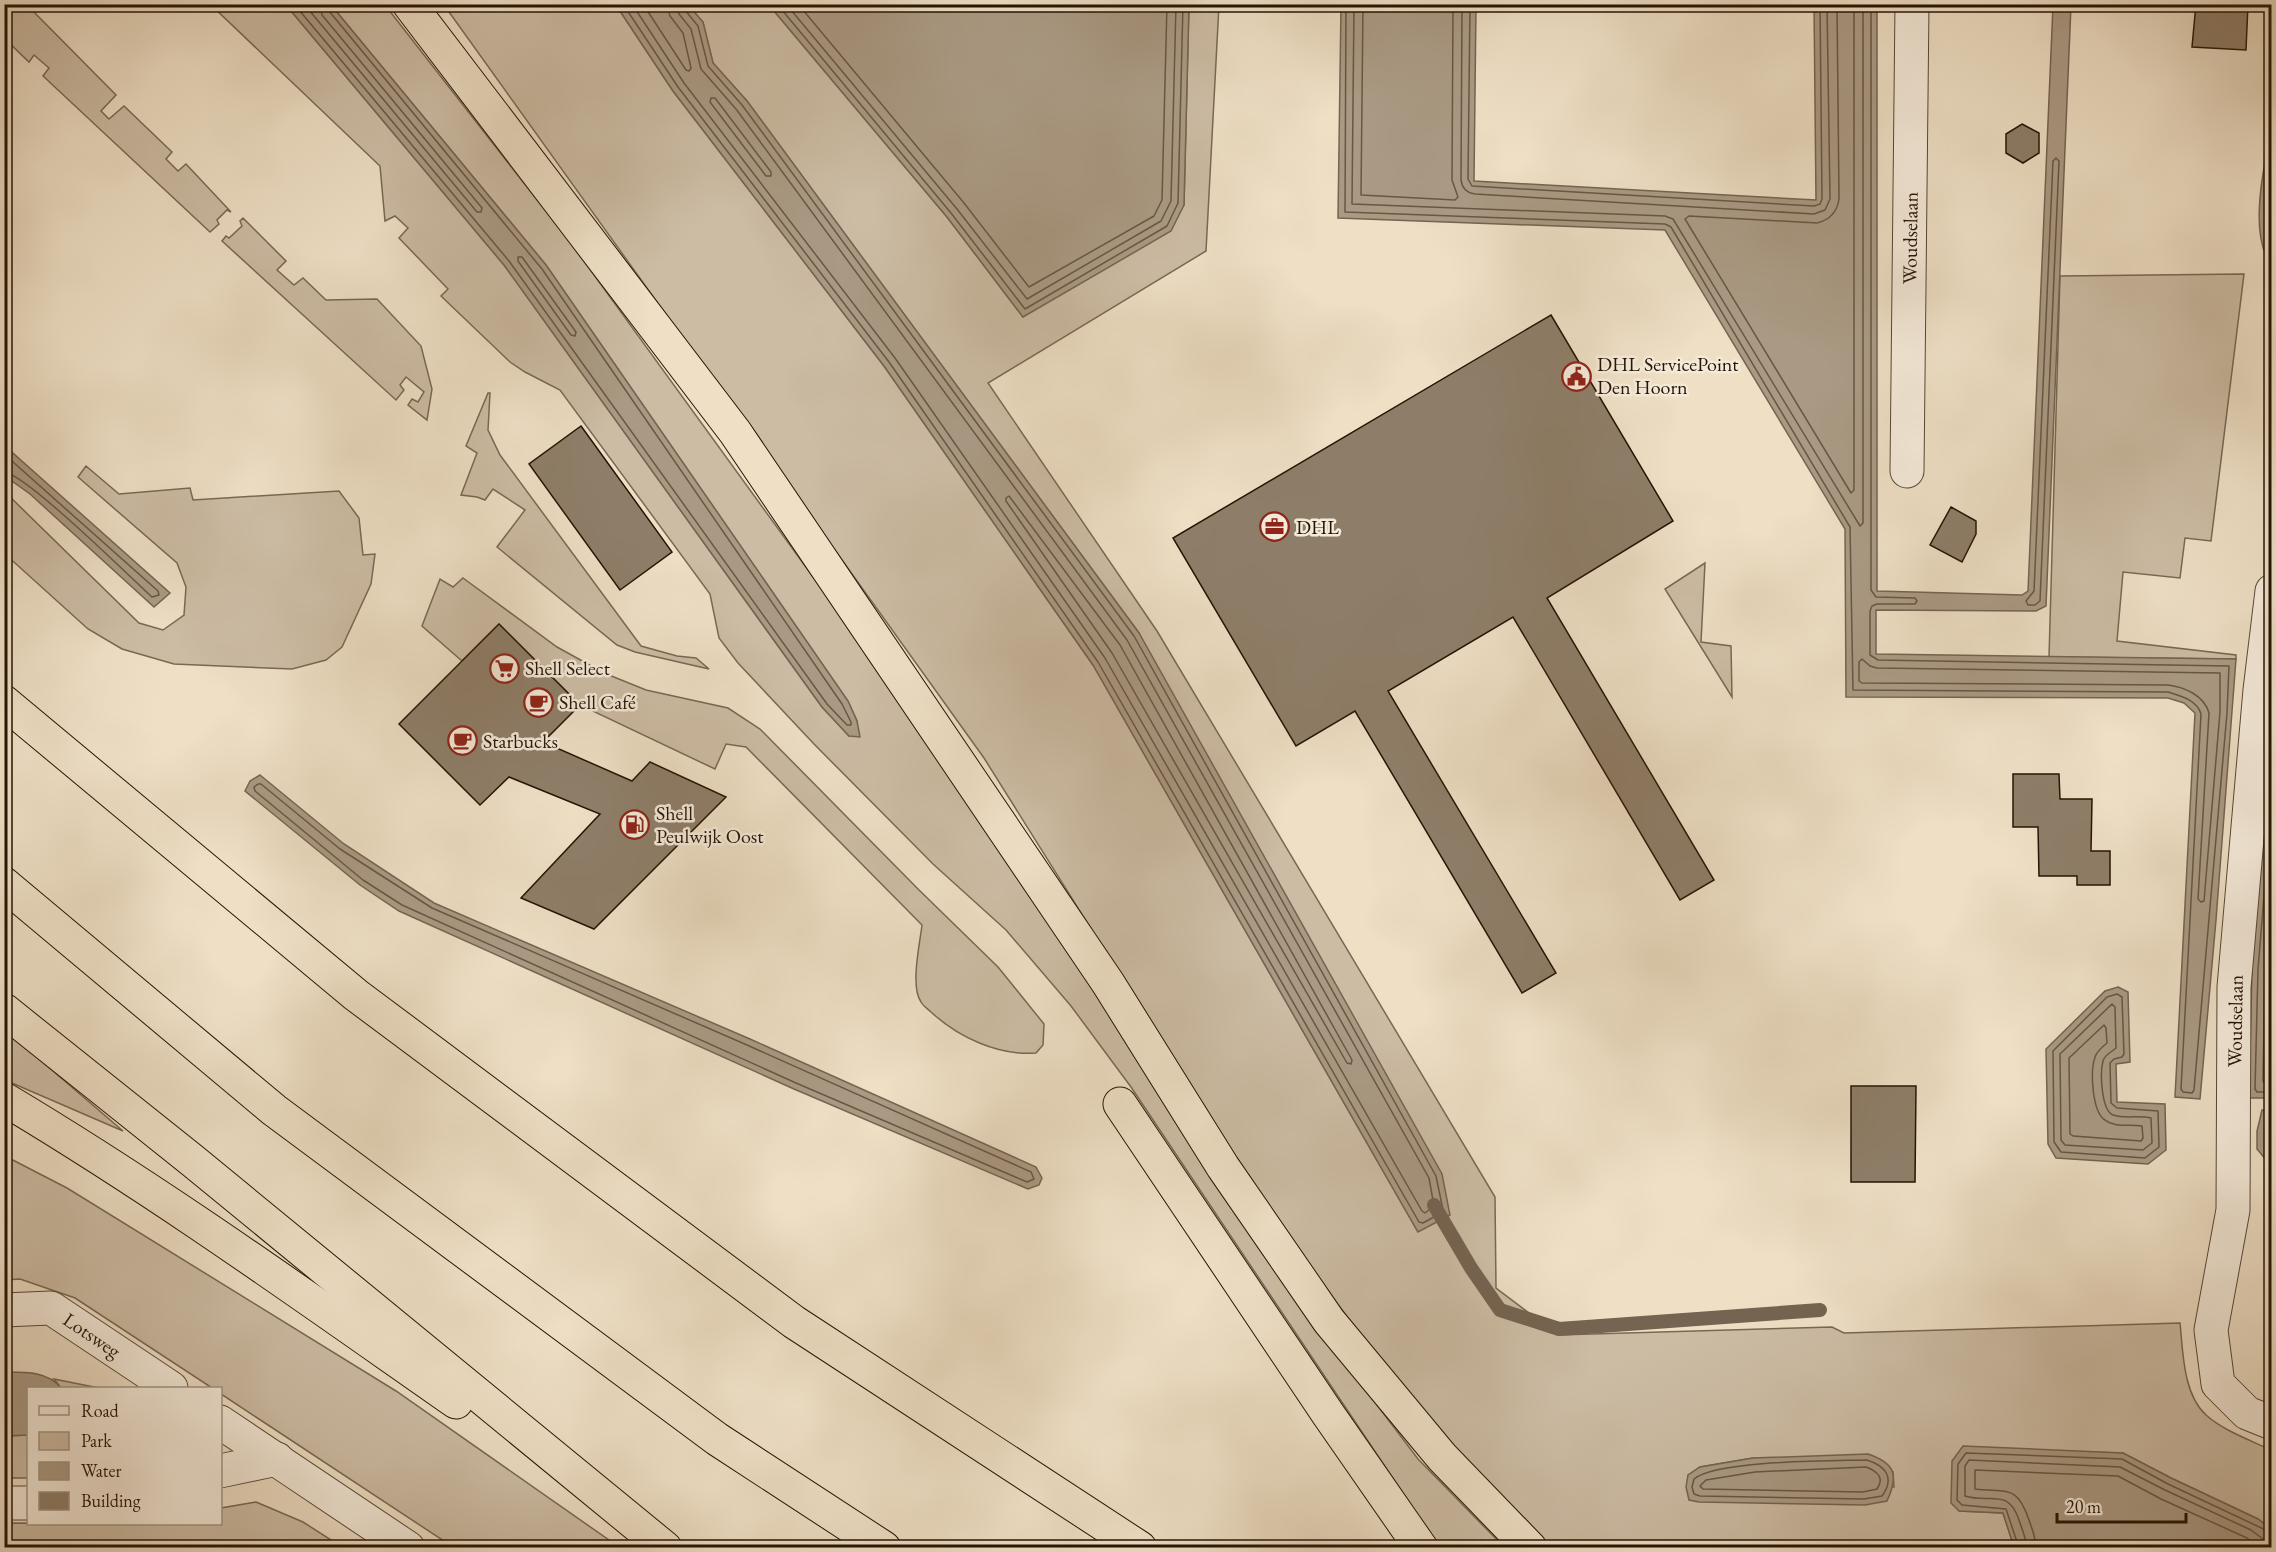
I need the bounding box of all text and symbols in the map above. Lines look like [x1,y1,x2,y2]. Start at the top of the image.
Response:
street label: Woudselaan [1896,191,1924,284]
place label: DHL ServicePoint Den Hoorn [1597,351,1739,400]
public building icon: DHL ServicePoint Den Hoorn [1560,360,1592,392]
office icon: DHL [1259,511,1291,543]
place label: DHL [1296,514,1339,540]
supermarket icon: Shell Select [488,652,520,684]
place label: Shell Select [525,655,611,681]
cafe icon: Shell Café [522,686,554,718]
place label: Shell Café [559,689,636,715]
cafe icon: Starbucks [446,725,478,757]
place label: Starbucks [483,728,558,754]
place label: Shell Peulwijk Oost [656,800,764,849]
fuel station icon: Shell Peulwijk Oost [619,808,651,840]
street label: Woudselaan [2221,974,2249,1067]
street label: Lotsweg [58,1306,126,1364]
legend [27,1387,222,1525]
text: Road [81,1399,120,1422]
text: Park [81,1429,112,1452]
text: Water [81,1459,122,1482]
scale bar [2057,1486,2186,1524]
text: Building [81,1489,141,1512]
text: 20 m [2066,1495,2101,1518]

